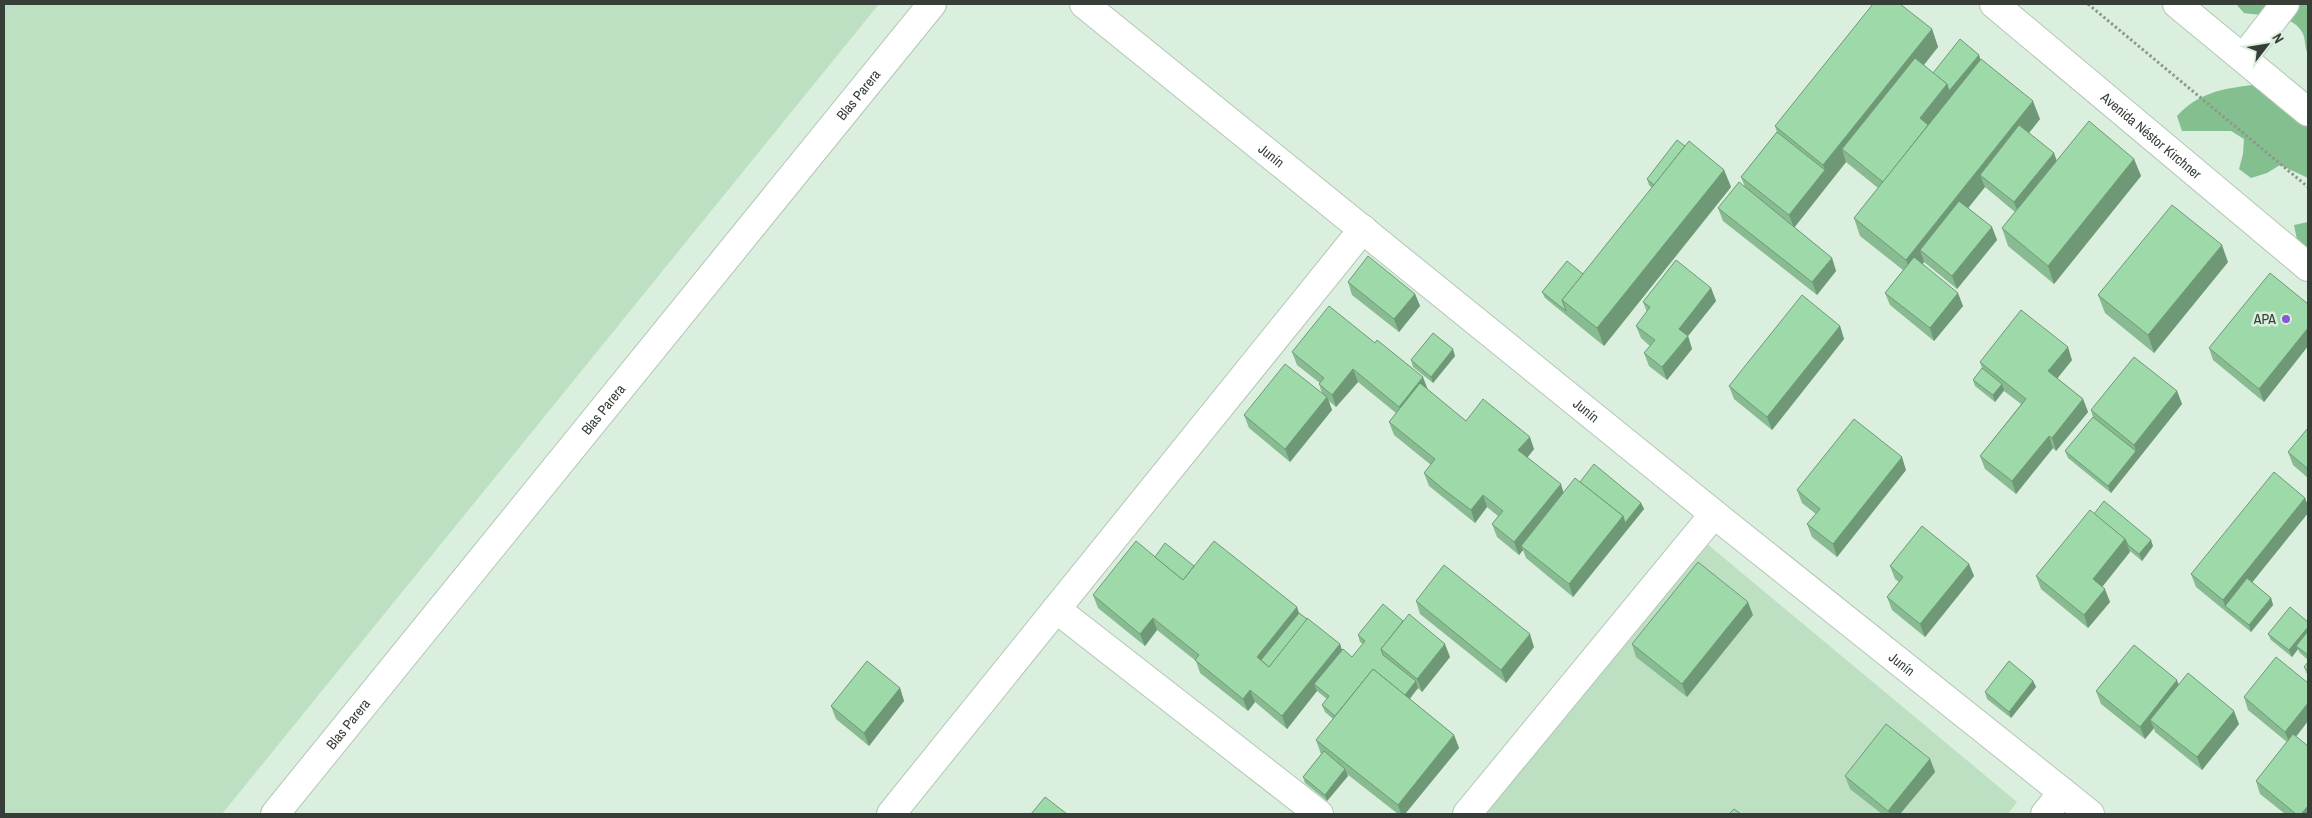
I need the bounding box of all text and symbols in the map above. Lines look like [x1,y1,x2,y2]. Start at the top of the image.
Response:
north arrow [2242,20,2292,70]
text: N [2268,30,2288,46]
street label: Blas Parera [832,65,885,124]
street label: Avenida Néstor Kirchner [2096,88,2205,183]
street label: Junín [1255,140,1288,171]
place label: APA [2253,310,2276,328]
marker: APA [2280,313,2292,325]
street label: Blas Parera [577,380,629,438]
street label: Junín [1570,395,1603,426]
street label: Junín [1885,648,1919,680]
street label: Blas Parera [322,694,374,753]

